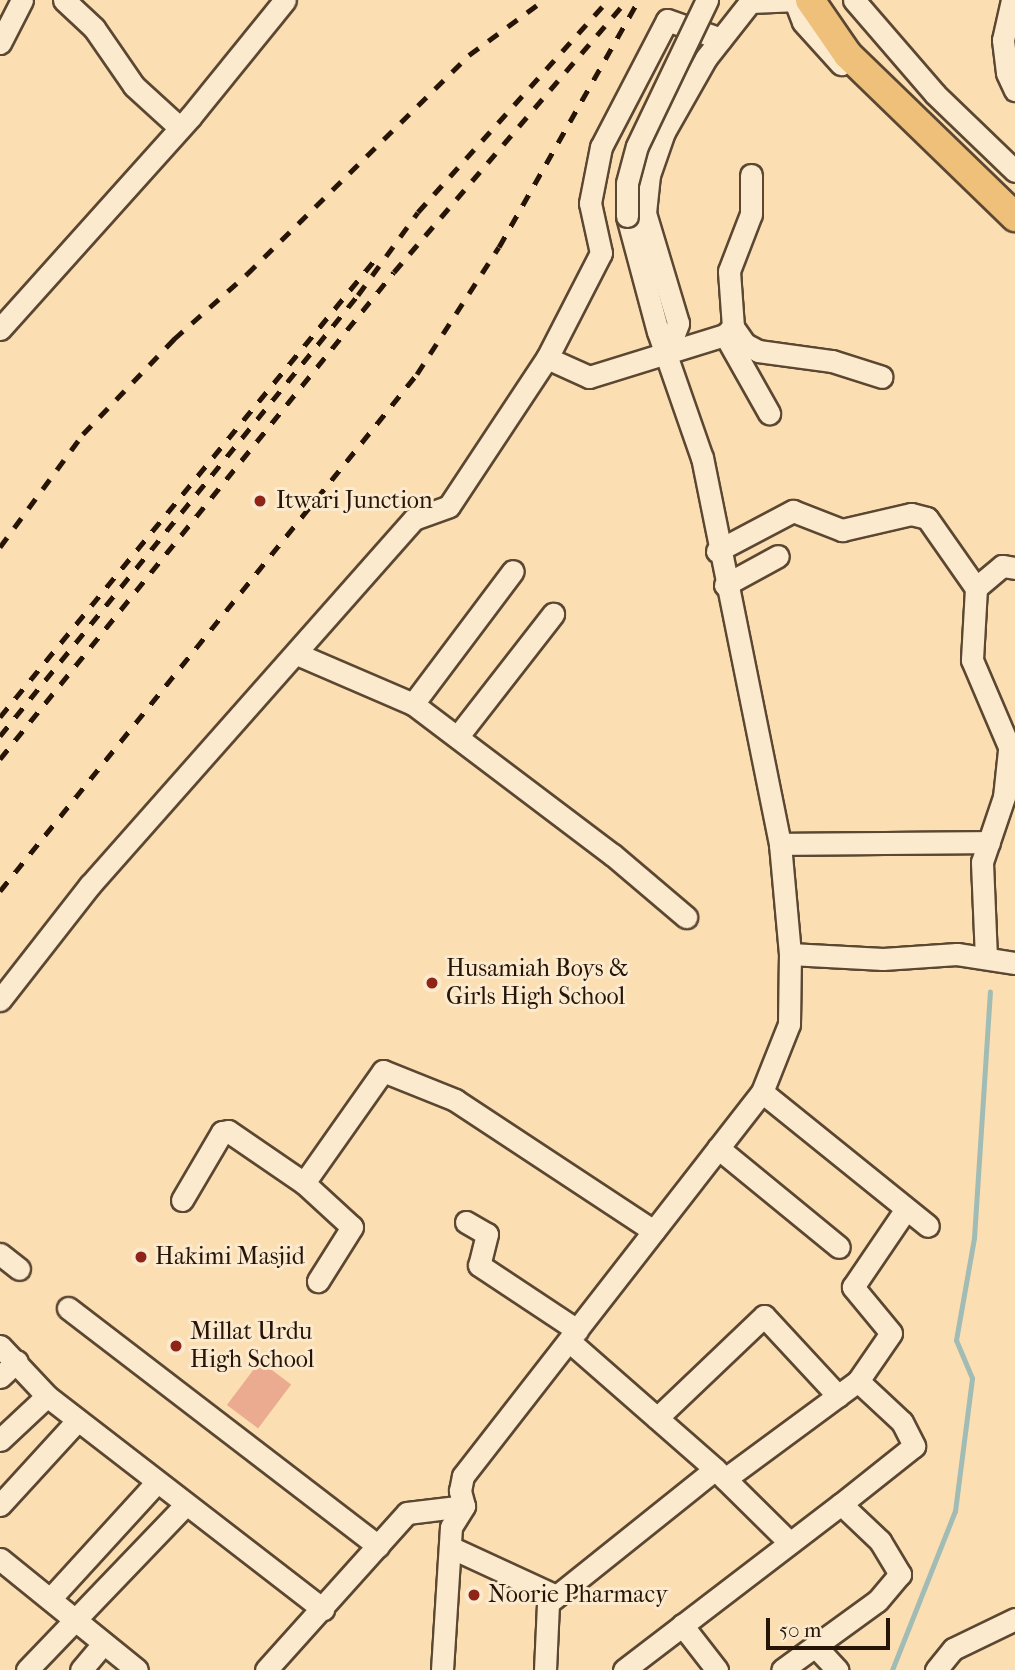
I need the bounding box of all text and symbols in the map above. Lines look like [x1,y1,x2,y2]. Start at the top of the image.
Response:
place label: Itwari Junction [276,487,433,515]
marker: Itwari Junction [250,491,270,511]
place label: Husamiah Boys & Girls High School [446,955,629,1011]
marker: Husamiah Boys & Girls High School [424,975,440,991]
place label: Hakimi Masjid [155,1243,305,1271]
marker: Hakimi Masjid [133,1249,149,1265]
place label: Millat Urdu High School [190,1318,314,1374]
marker: Millat Urdu High School [168,1338,184,1354]
place label: Noorie Pharmacy [488,1581,668,1609]
marker: Noorie Pharmacy [466,1587,482,1603]
scale bar [770,1604,894,1648]
text: 50 m [779,1618,822,1642]

